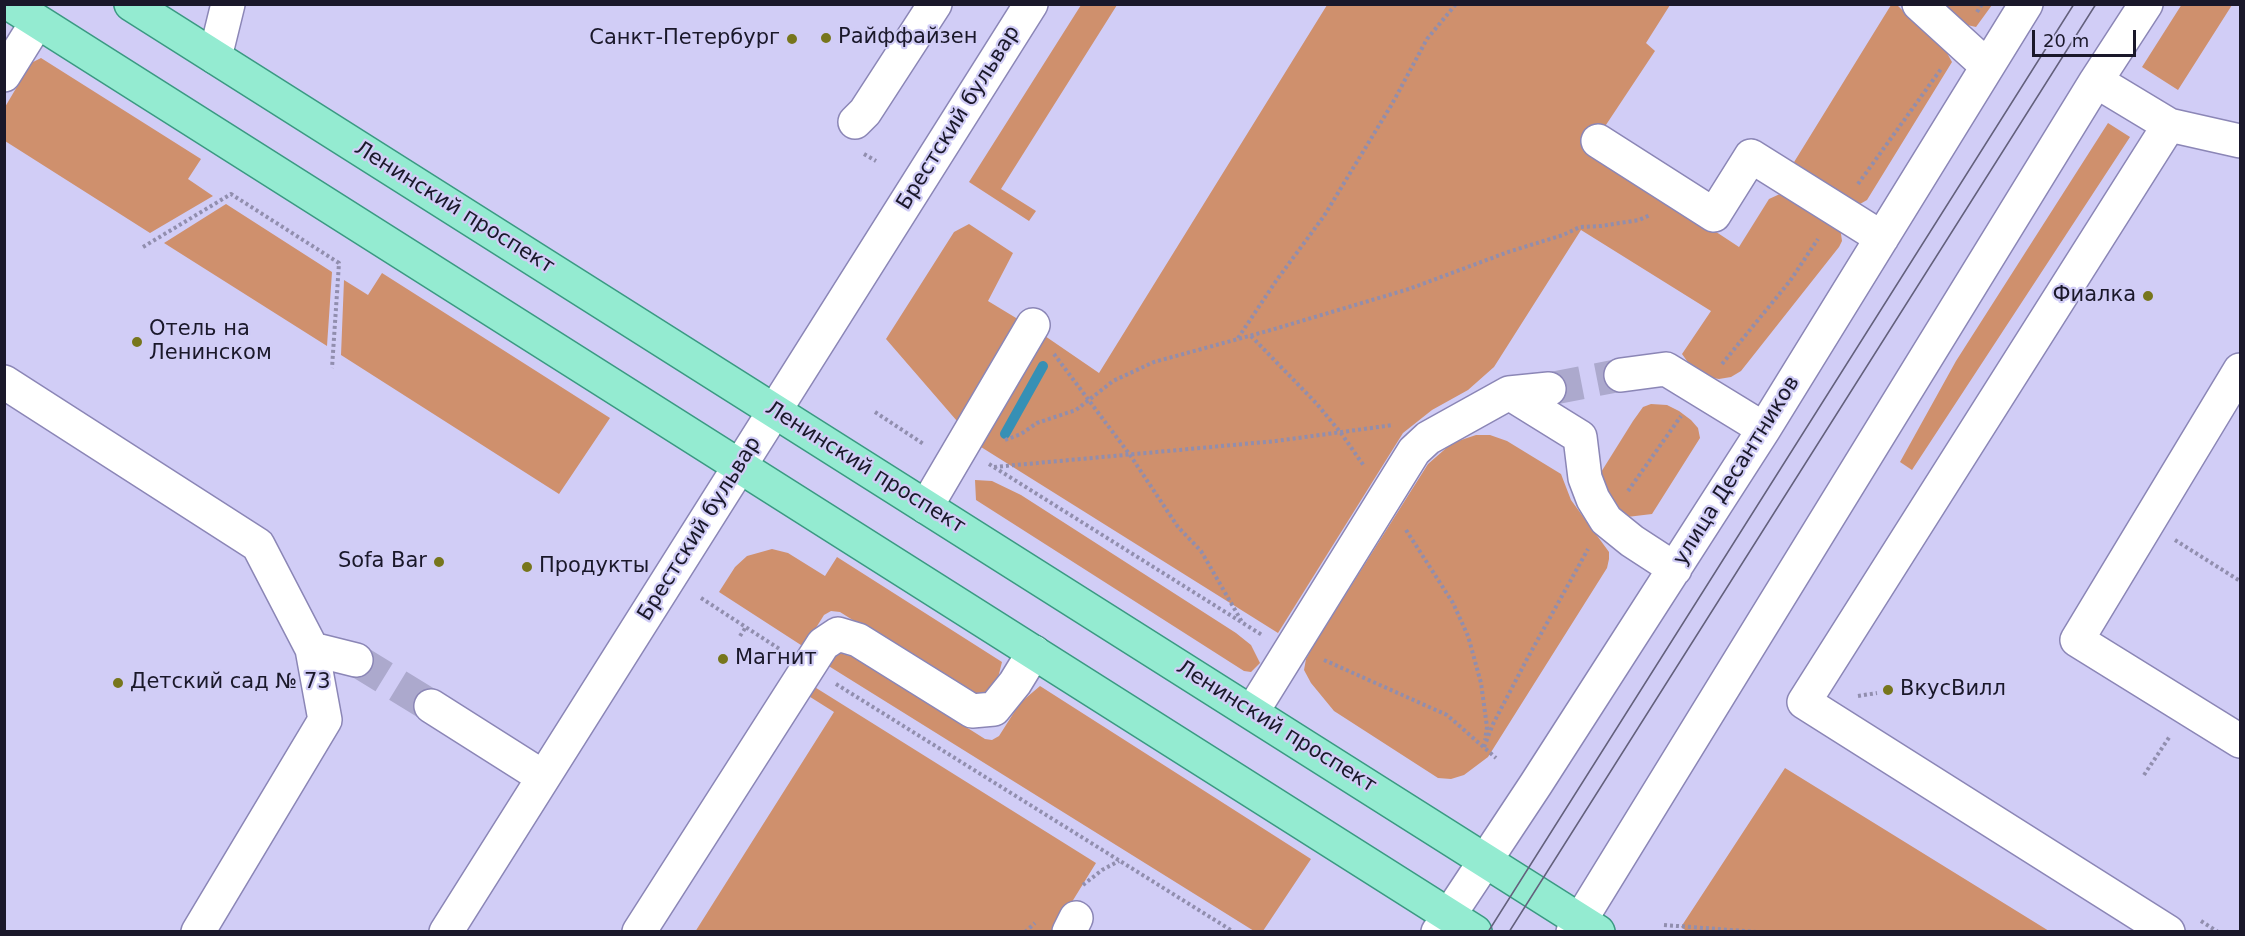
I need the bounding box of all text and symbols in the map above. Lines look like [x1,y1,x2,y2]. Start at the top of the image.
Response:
scale bar [2035,18,2138,56]
street label: Брестский бульвар [892,21,1026,215]
place label: Райффайзен [838,25,977,51]
place label: Санкт-Петербург [589,26,780,52]
text: 20 m [2043,30,2089,51]
marker: Райффайзен [819,31,833,45]
marker: Санкт-Петербург [785,32,799,46]
street label: Ленинский проспект [349,136,559,280]
place label: Фиалка [2052,283,2136,309]
marker: Фиалка [2141,289,2155,303]
place label: Отель на Ленинском [149,317,272,367]
marker: Отель на Ленинском [130,335,144,349]
street label: улица Десантников [1668,372,1806,570]
street label: Ленинский проспект [760,396,970,540]
street label: Брестский бульвар [633,432,767,626]
place label: Sofa Bar [338,549,427,575]
place label: Продукты [539,554,649,580]
marker: Sofa Bar [432,555,446,569]
marker: Продукты [520,560,534,574]
place label: Магнит [735,646,817,672]
marker: Магнит [716,652,730,666]
street label: Ленинский проспект [1171,655,1381,799]
place label: Детский сад № 73 [130,670,331,696]
marker: Детский сад № 73 [111,676,125,690]
place label: ВкусВилл [1900,677,2006,703]
marker: ВкусВилл [1881,683,1895,697]

